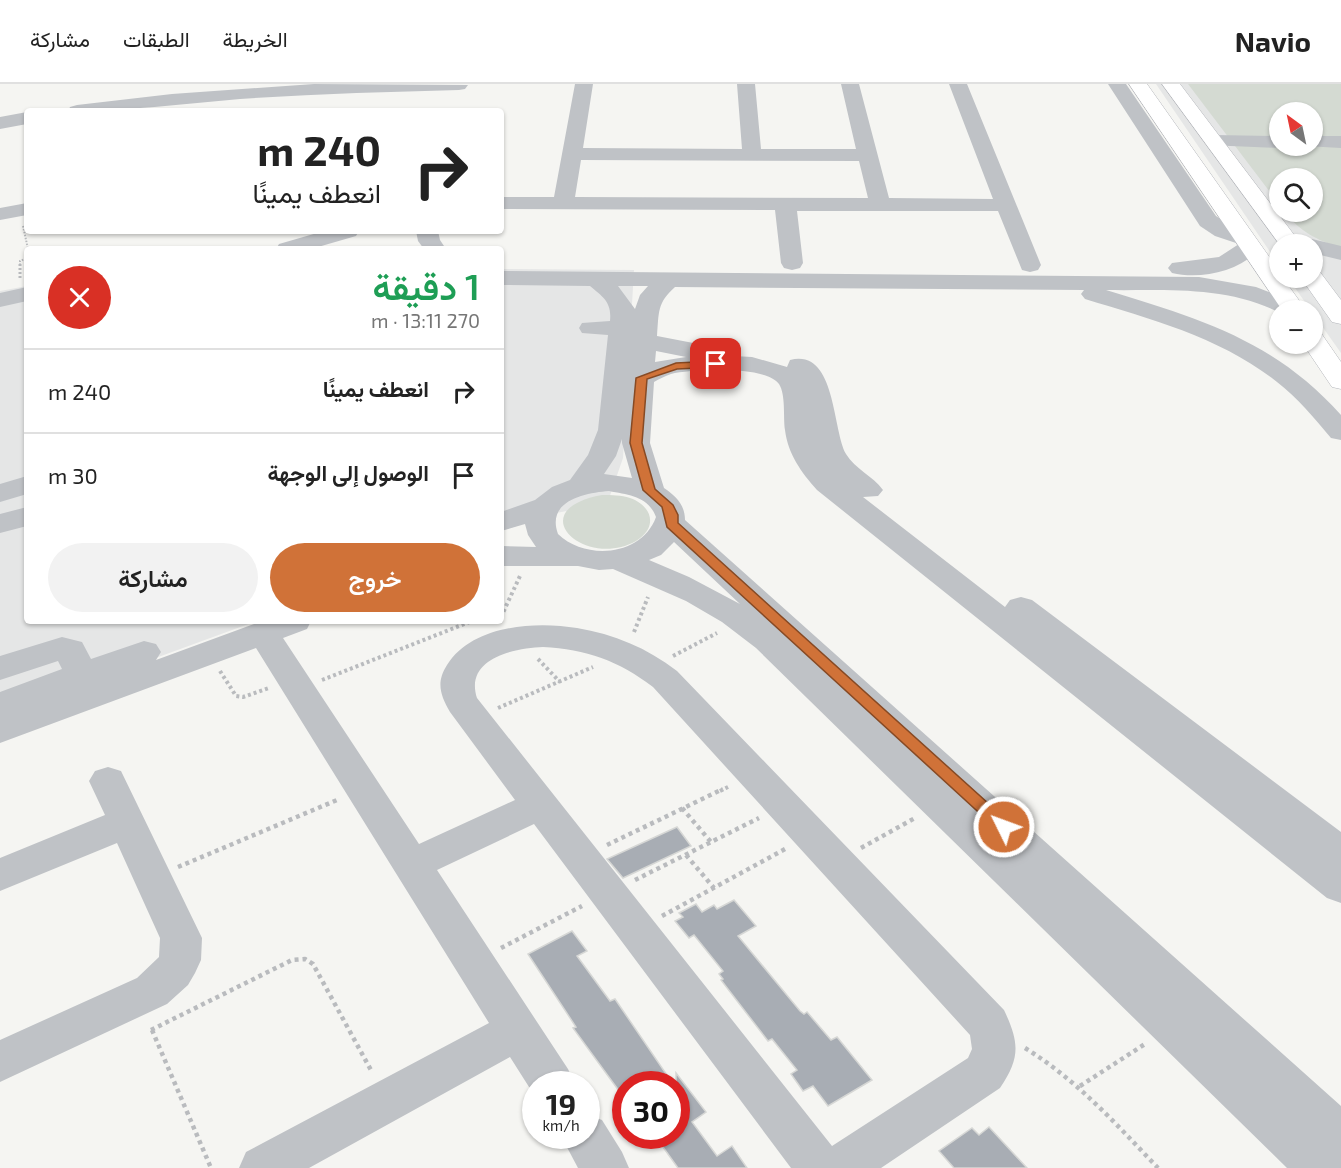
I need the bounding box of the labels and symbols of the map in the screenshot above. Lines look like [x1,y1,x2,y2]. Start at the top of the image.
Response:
north arrow [1269,102,1323,156]
pin [690,338,741,389]
position arrow [972,795,1036,859]
speed limit sign: 30 [612,1071,690,1149]

